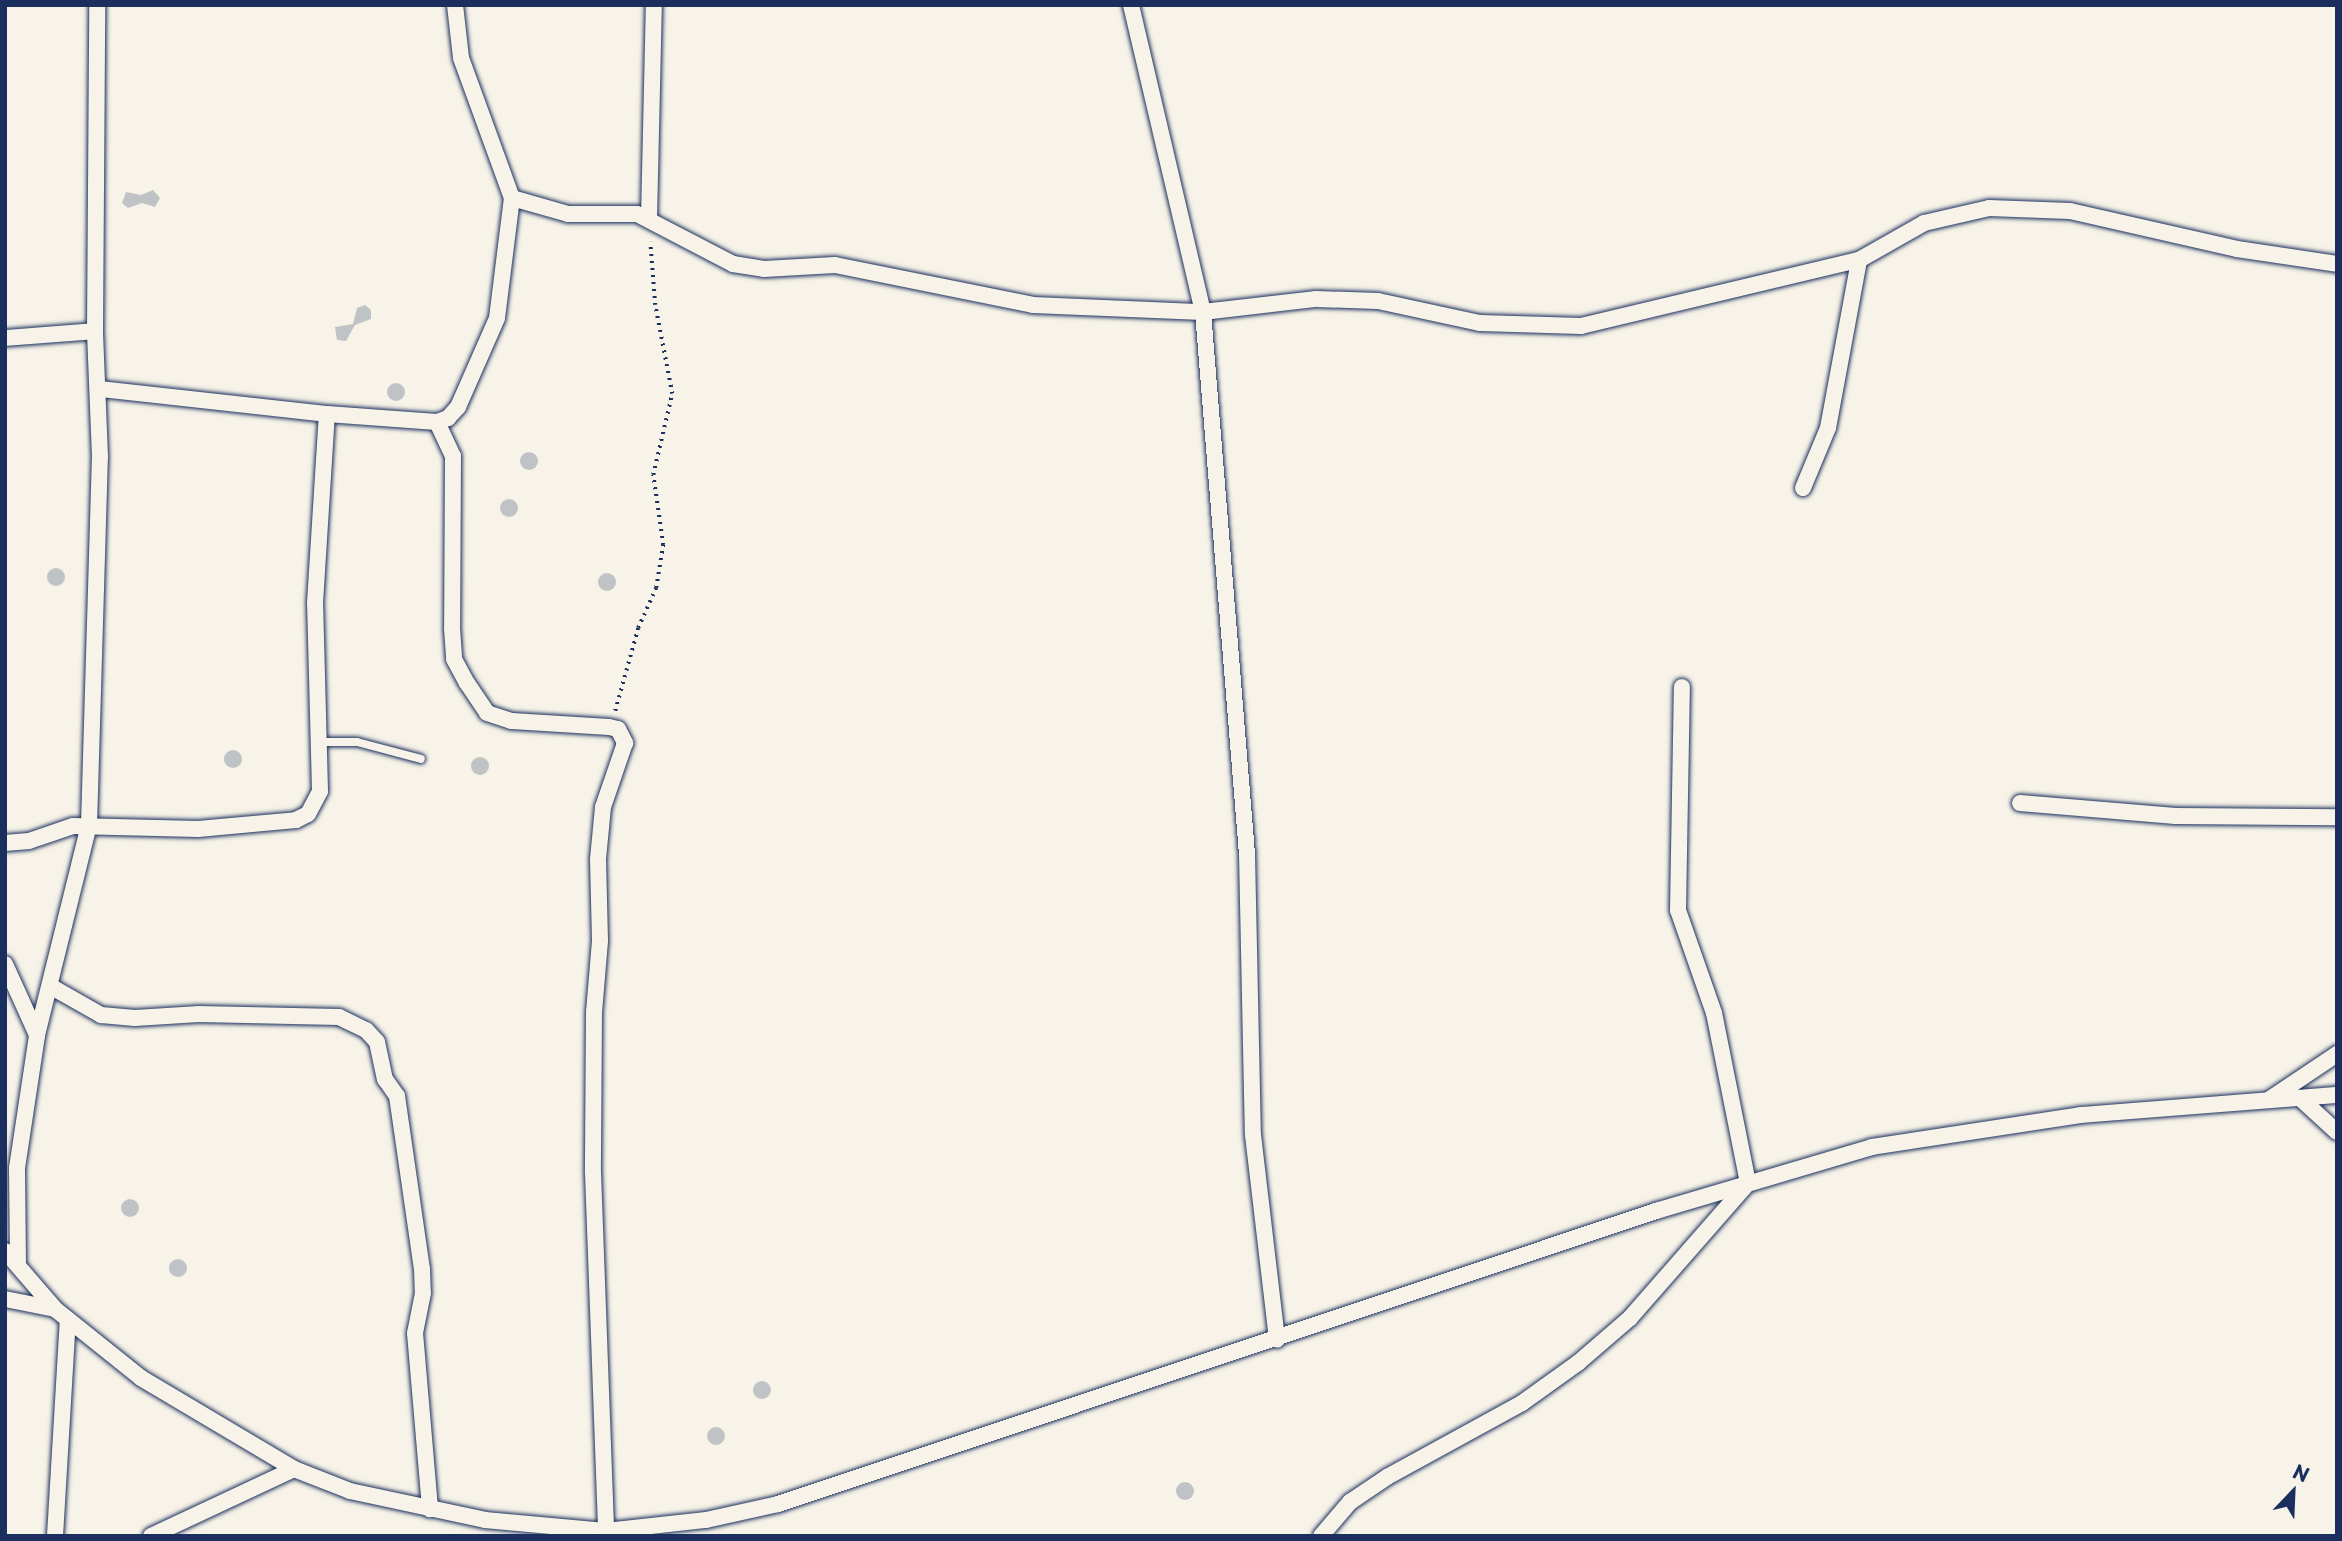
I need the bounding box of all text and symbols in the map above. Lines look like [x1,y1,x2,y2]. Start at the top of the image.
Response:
north arrow [2258,1457,2328,1527]
text: N [2289,1457,2314,1488]

